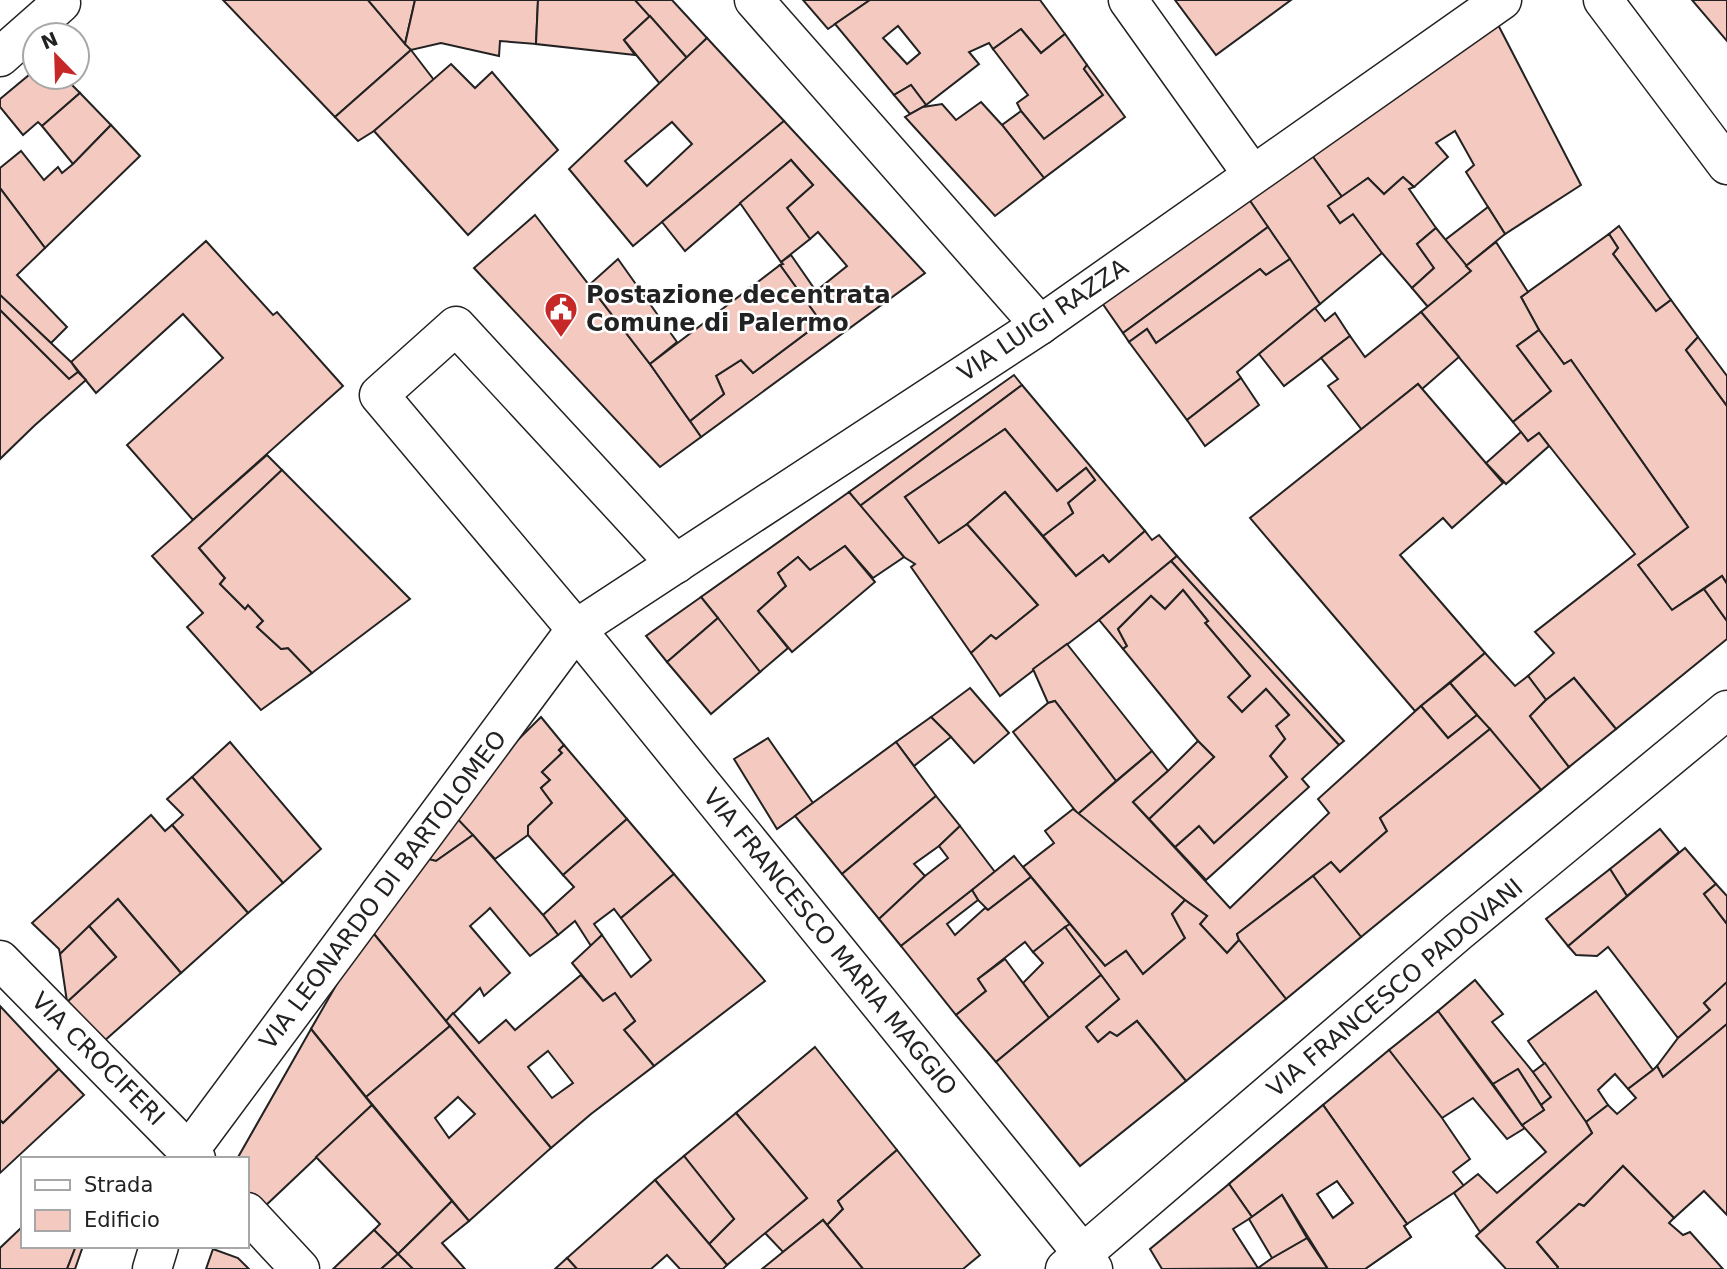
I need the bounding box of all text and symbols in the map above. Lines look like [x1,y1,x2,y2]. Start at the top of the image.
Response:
north arrow [21,21,91,91]
text: N [38,27,61,54]
street label: VIA LUIGI RAZZA [953,252,1134,387]
place label: Postazione decentrata Comune di Palermo [586,281,891,337]
public building icon: Postazione decentrata Comune di Palermo [542,290,580,339]
street label: VIA LEONARDO DI BARTOLOMEO [254,725,512,1055]
street label: VIA FRANCESCO MARIA MAGGIO [697,783,963,1101]
street label: VIA FRANCESCO PADOVANI [1262,873,1528,1103]
street label: VIA CROCIFERI [26,987,170,1131]
legend [21,1157,248,1248]
text: Strada [84,1173,153,1197]
text: Edificio [84,1208,160,1232]

